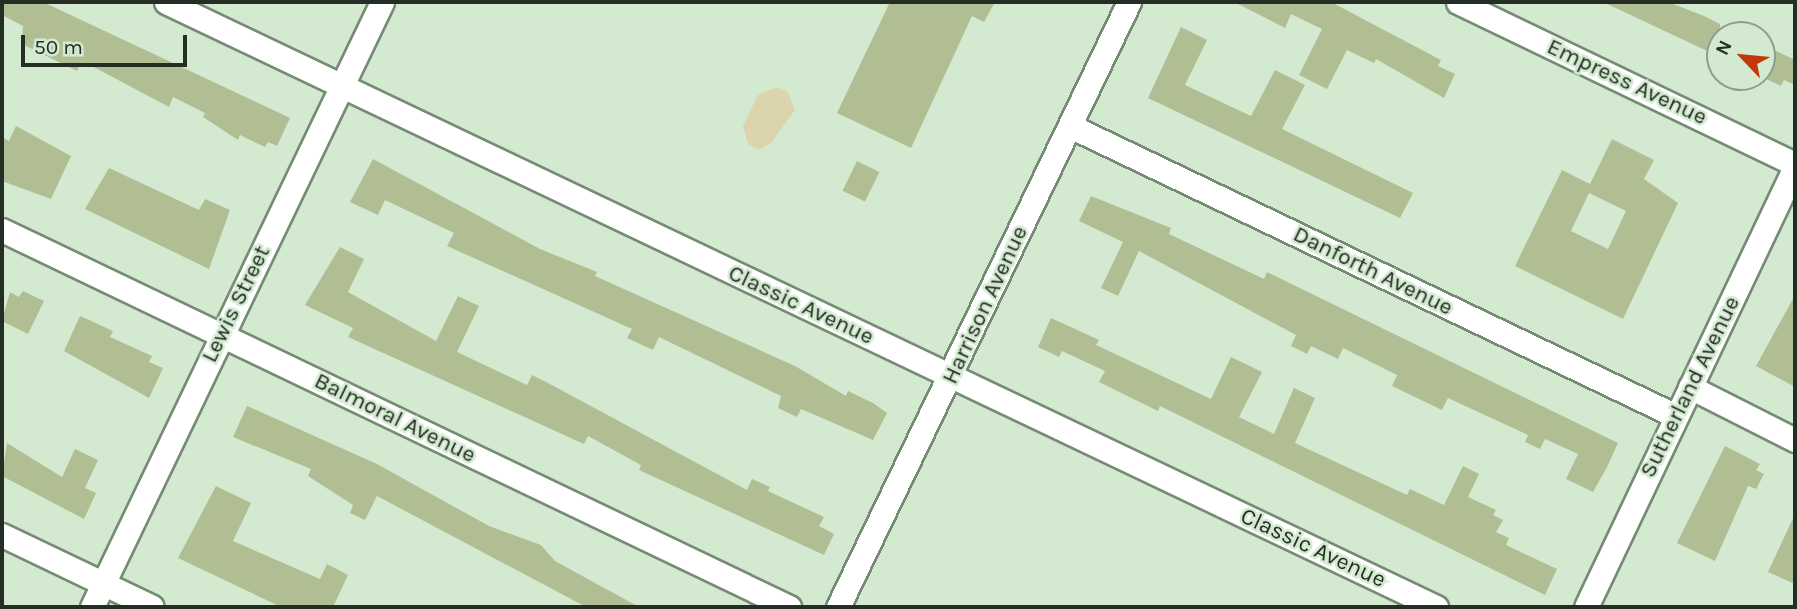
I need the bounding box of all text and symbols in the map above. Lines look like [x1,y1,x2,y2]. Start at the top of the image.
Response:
scale bar [24,21,191,65]
north arrow [1706,21,1776,91]
street label: Empress Avenue [1543,33,1711,131]
text: 50 m [34,35,83,59]
text: N [1711,37,1737,59]
street label: Danforth Avenue [1289,220,1457,322]
street label: Harrison Avenue [936,222,1034,388]
street label: Lewis Street [196,241,276,367]
street label: Classic Avenue [724,259,878,351]
street label: Sutherland Avenue [1634,292,1746,482]
street label: Balmoral Avenue [310,367,480,469]
street label: Classic Avenue [1236,502,1390,594]

